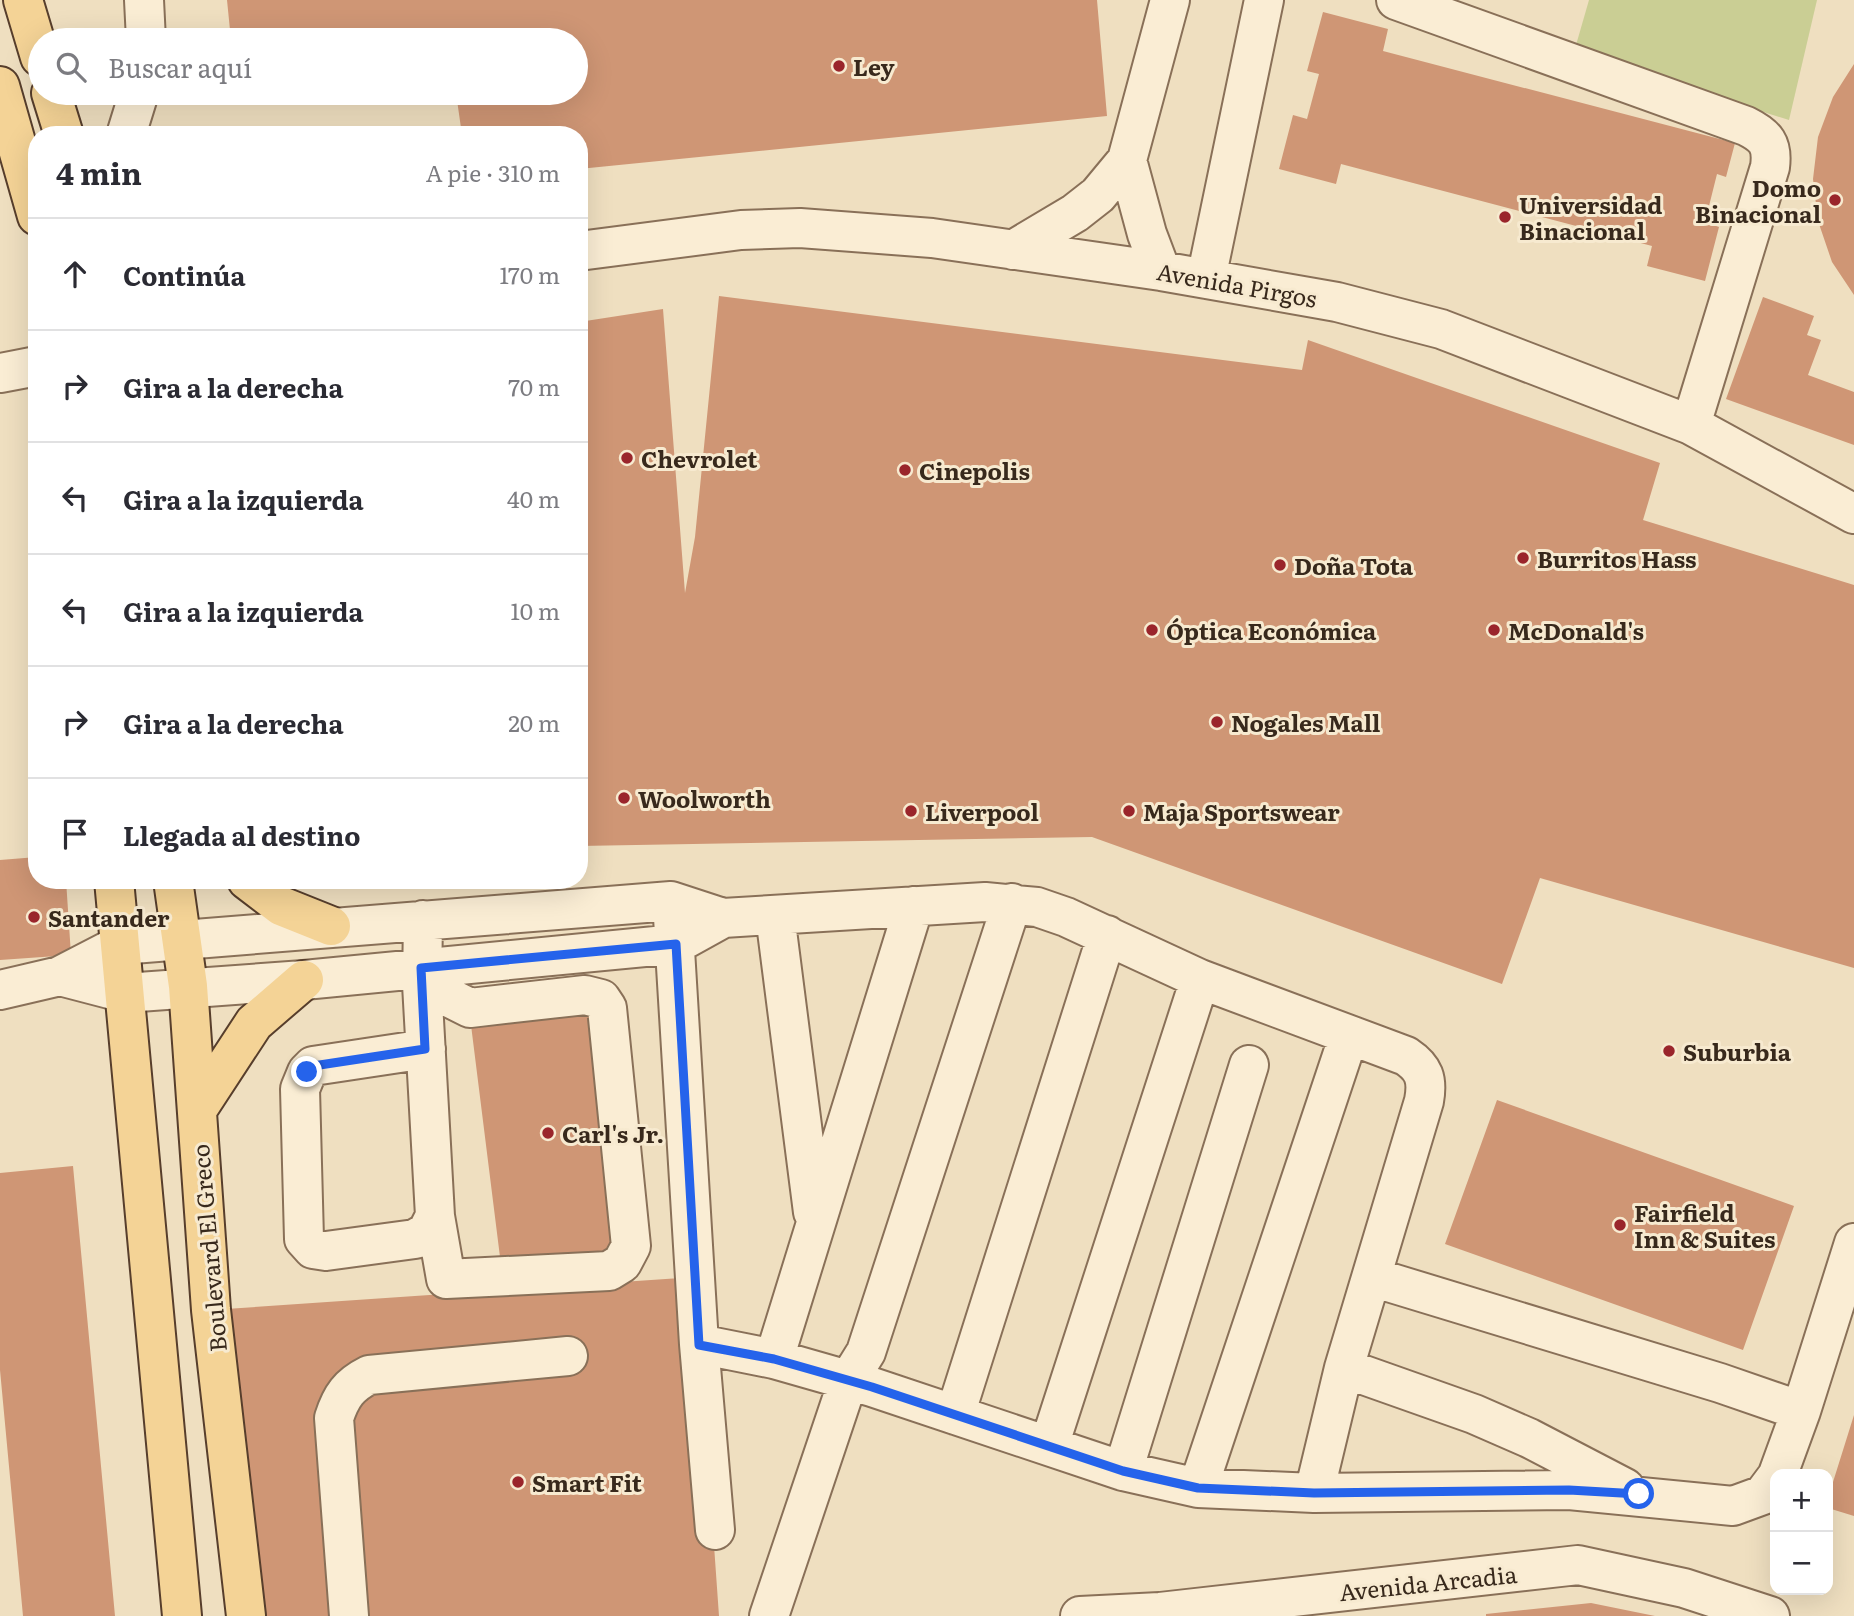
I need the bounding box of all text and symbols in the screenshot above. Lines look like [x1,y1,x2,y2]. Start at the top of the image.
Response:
search box [28,28,588,105]
text: Buscar aquí [108,47,252,86]
icon: search [52,48,90,86]
place label: Ley [853,49,895,83]
marker: Ley [831,58,847,74]
text: 4 min [56,150,142,194]
text: A pie · 310 m [426,155,560,189]
place label: Domo Binacional [1695,170,1821,230]
place label: Universidad Binacional [1519,187,1662,247]
marker: Domo Binacional [1827,192,1843,208]
marker: Universidad Binacional [1497,209,1513,225]
street label: Avenida Pirgos [1154,253,1320,315]
icon: ahead [56,255,94,293]
text: Continúa [123,255,246,294]
text: 170 m [499,257,560,291]
icon: right [56,367,94,405]
text: Gira a la derecha [123,367,343,406]
text: 70 m [508,369,560,403]
place label: Chevrolet [641,441,757,475]
marker: Chevrolet [619,450,635,466]
place label: Cinepolis [919,453,1030,487]
marker: Cinepolis [897,462,913,478]
icon: left [56,479,94,517]
text: Gira a la izquierda [123,479,364,518]
text: 40 m [507,481,560,515]
place label: Burritos Hass [1537,541,1697,575]
place label: Doña Tota [1294,548,1414,582]
marker: Burritos Hass [1515,550,1531,566]
marker: Doña Tota [1272,557,1288,573]
icon: left [56,591,94,629]
text: Gira a la izquierda [123,591,364,630]
text: 10 m [510,593,560,627]
place label: Óptica Económica [1166,613,1377,647]
place label: McDonald's [1508,613,1644,647]
marker: Óptica Económica [1144,622,1160,638]
marker: McDonald's [1486,622,1502,638]
icon: right [56,703,94,741]
text: Gira a la derecha [123,703,343,742]
text: 20 m [508,705,560,739]
place label: Nogales Mall [1231,705,1380,739]
marker: Nogales Mall [1209,714,1225,730]
place label: Woolworth [638,781,771,815]
marker: Woolworth [616,790,632,806]
place label: Liverpool [925,794,1039,828]
place label: Maja Sportswear [1143,794,1340,828]
marker: Liverpool [903,803,919,819]
marker: Maja Sportswear [1121,803,1137,819]
icon: arrive [56,815,94,853]
text: Llegada al destino [123,815,360,854]
place label: Santander [48,900,170,934]
marker: Santander [26,909,42,925]
place label: Suburbia [1683,1034,1792,1068]
marker: Suburbia [1661,1043,1677,1059]
route end [291,1056,322,1087]
place label: Carl's Jr. [562,1116,664,1150]
marker: Carl's Jr. [540,1125,556,1141]
street label: Boulevard El Greco [182,1143,234,1353]
place label: Fairfield Inn & Suites [1634,1195,1775,1255]
marker: Fairfield Inn & Suites [1612,1217,1628,1233]
place label: Smart Fit [532,1465,642,1499]
map controls [1770,1469,1833,1595]
button: + [1770,1469,1833,1532]
marker: Smart Fit [510,1474,526,1490]
route start [1623,1478,1654,1509]
button: − [1770,1532,1833,1595]
street label: Avenida Arcadia [1337,1556,1519,1608]

